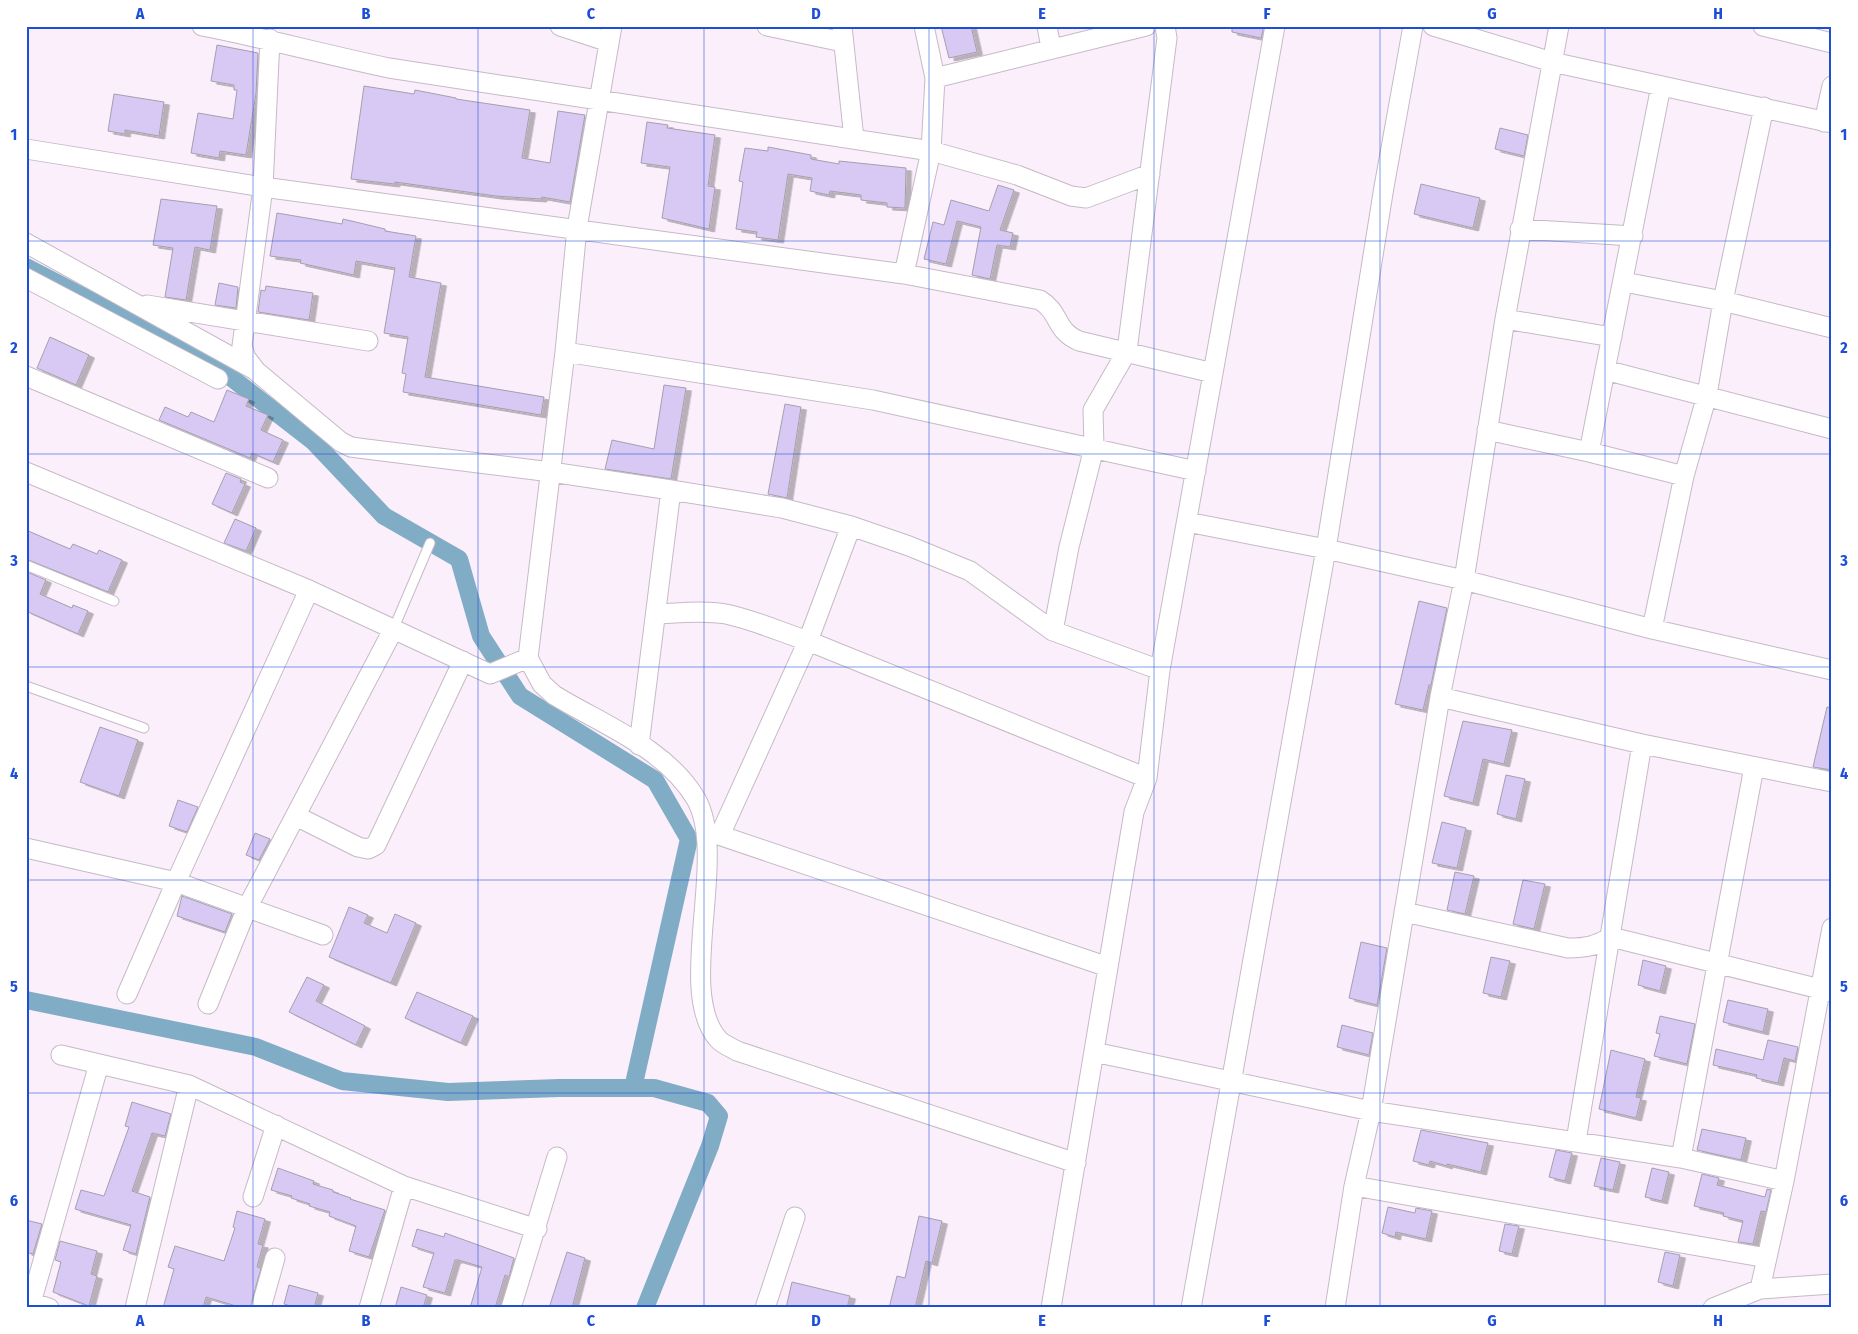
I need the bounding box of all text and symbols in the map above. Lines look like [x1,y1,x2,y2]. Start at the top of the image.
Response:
text: A [135,4,145,23]
text: B [362,4,371,23]
text: C [587,4,596,23]
text: D [811,4,821,23]
text: E [1038,4,1046,23]
text: F [1263,4,1271,23]
text: G [1487,4,1497,23]
text: H [1713,4,1723,23]
text: 1 [11,125,17,144]
text: 1 [1841,125,1847,144]
text: 2 [9,338,18,357]
text: 2 [1839,338,1848,357]
text: 3 [9,551,18,570]
text: 3 [1839,551,1848,570]
text: 4 [10,764,18,783]
text: 4 [1840,764,1848,783]
text: 5 [10,977,18,996]
text: 5 [1840,977,1848,996]
text: 6 [10,1191,18,1210]
text: 6 [1840,1191,1848,1210]
text: A [135,1311,145,1330]
text: B [362,1311,371,1330]
text: C [587,1311,596,1330]
text: D [811,1311,821,1330]
text: E [1038,1311,1046,1330]
text: F [1263,1311,1271,1330]
text: G [1487,1311,1497,1330]
text: H [1713,1311,1723,1330]

